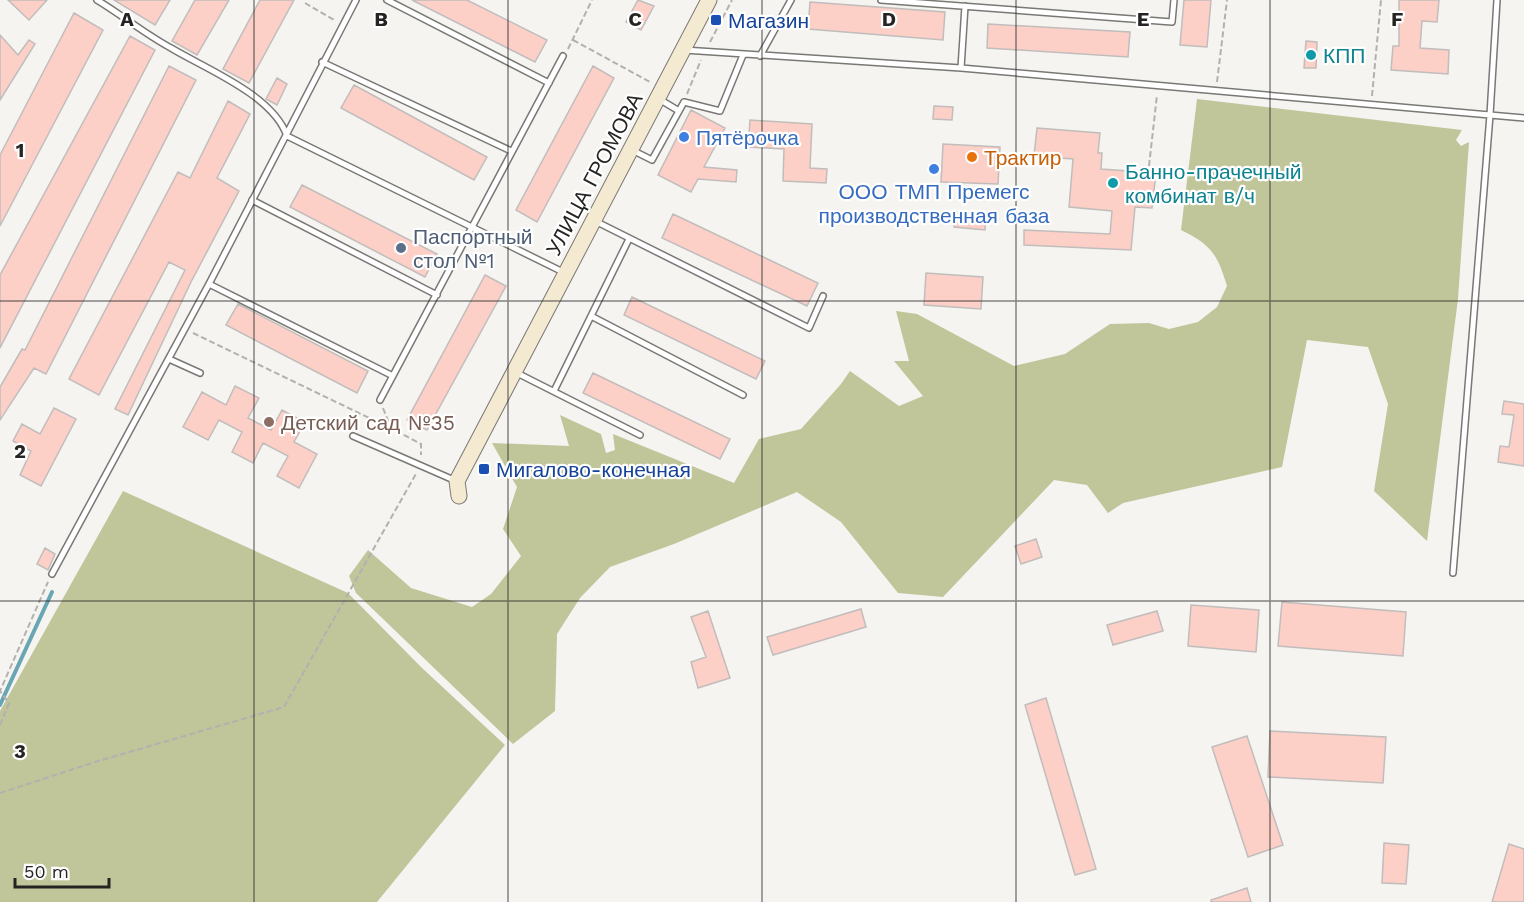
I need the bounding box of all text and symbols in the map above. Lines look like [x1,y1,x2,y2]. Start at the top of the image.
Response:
text: A [120,7,134,31]
text: B [374,7,388,31]
text: C [628,7,642,31]
text: D [882,7,896,31]
text: E [1137,7,1149,31]
text: F [1391,7,1403,31]
place label: Магазин [728,8,809,33]
marker: Магазин [709,13,723,27]
place label: КПП [1323,43,1365,68]
marker: КПП [1304,48,1318,62]
street label: УЛИЦА ГРОМОВА [541,88,647,260]
place label: Пятёрочка [696,125,799,150]
marker: Пятёрочка [677,130,691,144]
text: 1 [16,138,24,162]
place label: Трактир [984,145,1061,170]
marker: Трактир [965,150,979,164]
place label: Банно-прачечный комбинат в/ч [1125,159,1302,208]
marker: ООО ТМП Премегс производственная база [927,162,941,176]
marker: Банно-прачечный комбинат в/ч [1106,176,1120,190]
place label: ООО ТМП Премегс производственная база [819,179,1050,228]
place label: Паспортный стол №1 [413,224,533,273]
marker: Паспортный стол №1 [394,241,408,255]
place label: Детский сад №35 [281,410,455,435]
marker: Детский сад №35 [262,415,276,429]
text: 2 [14,439,26,463]
place label: Мигалово-конечная [496,457,691,482]
marker: Мигалово-конечная [477,462,491,476]
text: 3 [14,739,26,763]
scale bar [15,851,110,889]
text: 50 m [24,861,69,882]

